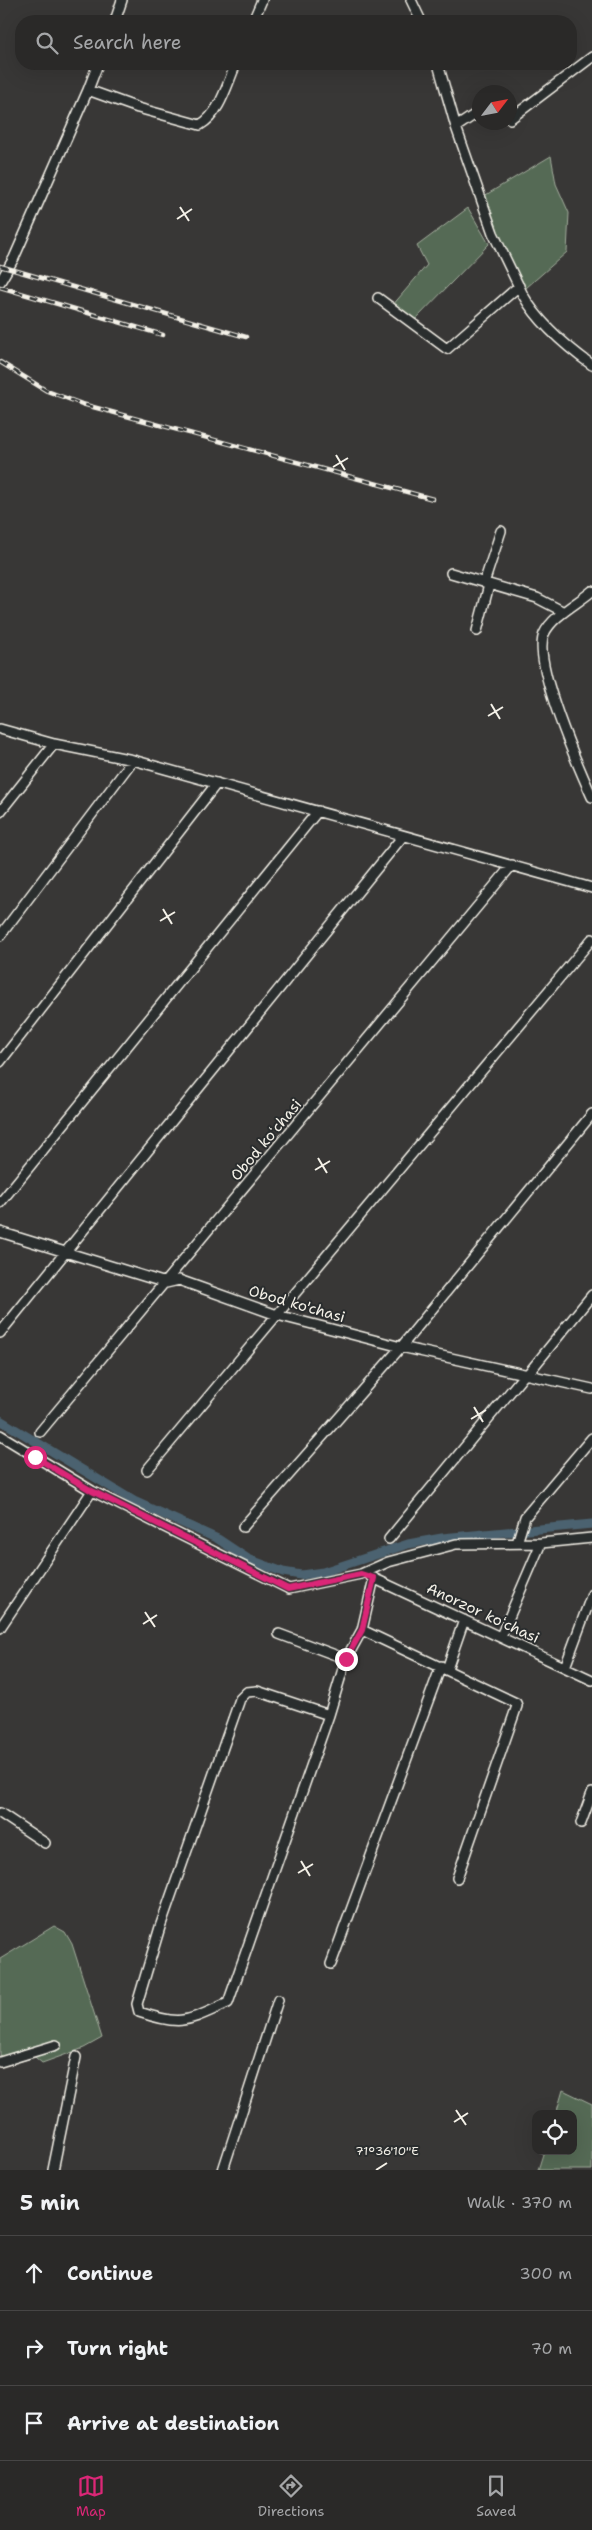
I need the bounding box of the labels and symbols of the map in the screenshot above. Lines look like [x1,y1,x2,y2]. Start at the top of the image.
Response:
north arrow [472,85,517,130]
street label: Obod koʻchasi [226,1095,306,1185]
street label: Obod ko'chasi [246,1281,348,1327]
route start [24,1446,47,1469]
street label: Anorzor koʻchasi [423,1578,543,1648]
route end [335,1648,358,1671]
text: 71°36'10"E [355,2143,419,2159]

